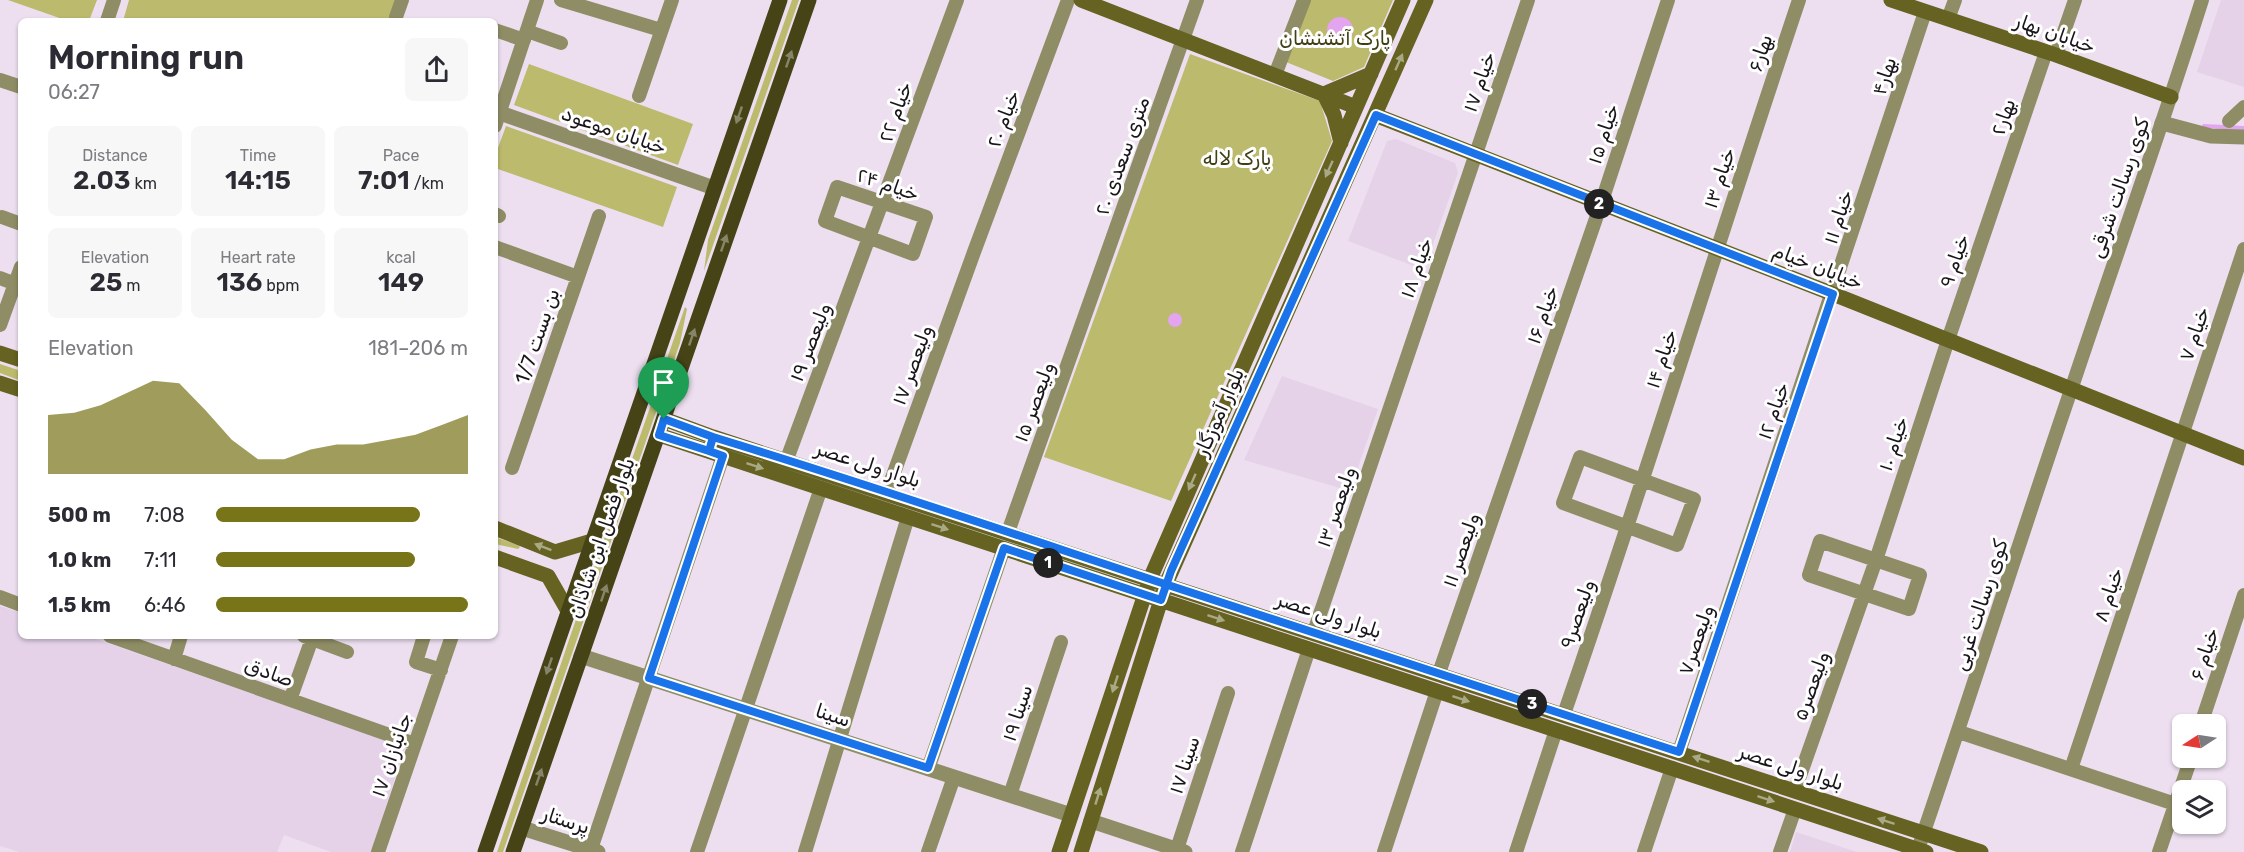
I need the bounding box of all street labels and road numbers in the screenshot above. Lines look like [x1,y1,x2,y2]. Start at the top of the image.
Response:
street label: خیابان بهار [2011,8,2098,58]
street label: بهار۶ [1743,31,1777,75]
street label: خیام ۱۷ [1458,49,1502,116]
street label: بهار۴ [1867,54,1901,98]
street label: خیام ۲۲ [873,79,919,146]
street label: خیام ۲۰ [981,87,1027,152]
street label: ۲۰ متری سعدی [1089,93,1155,219]
street label: بهار۲ [1986,96,2020,138]
street label: خیابان موعود [558,101,670,159]
street label: خیام ۱۵ [1582,101,1626,168]
street label: کوی رسالت شرقی [2084,115,2154,261]
street label: خیام ۱۳ [1698,145,1742,212]
street label: خیام ۲۴ [853,162,922,208]
street label: خیام ۱۱ [1818,187,1860,248]
street label: خیام ۹ [1934,231,1976,291]
street label: خیام ۱۸ [1395,235,1439,302]
street label: خیابان خیام [1769,238,1866,296]
street label: خیام ۱۶ [1521,283,1565,348]
street label: بن بست 1/7 [509,285,565,387]
street label: ولیعصر ۱۹ [784,299,836,385]
street label: خیام ۷ [2174,304,2216,365]
street label: ولیعصر ۱۷ [886,322,938,408]
street label: خیام ۱۴ [1640,327,1684,392]
street label: ولیعصر ۱۵ [1008,359,1060,445]
street label: بلوار آموزگار [1189,364,1249,461]
street label: خیام ۱۲ [1752,379,1796,443]
street label: خیام ۱۰ [1873,414,1915,475]
street label: بلوار ولی عصر [811,435,924,492]
street label: بلوار فضل ابن شاذان [562,455,640,621]
street label: ولیعصر ۱۳ [1311,463,1361,551]
street label: ولیعصر ۱۱ [1437,510,1485,590]
street label: کوی رسالت غربی [1947,536,2013,674]
street label: خیام ۸ [2088,565,2130,626]
street label: ولیعصر۹ [1554,576,1600,652]
street label: بلوار ولی عصر [1272,586,1385,643]
street label: ولیعصر۷ [1673,602,1719,678]
street label: خیام ۶ [2184,625,2226,684]
street label: ولیعصر۵ [1787,648,1835,724]
street label: صادق [241,652,297,692]
street label: سینا ۱۹ [997,682,1037,744]
street label: سینا [812,698,854,732]
street label: جانبازان ۱۷ [365,710,417,800]
street label: سینا ۱۷ [1163,733,1205,797]
street label: بلوار ولی عصر [1734,738,1847,795]
street label: پرستار [538,801,593,841]

